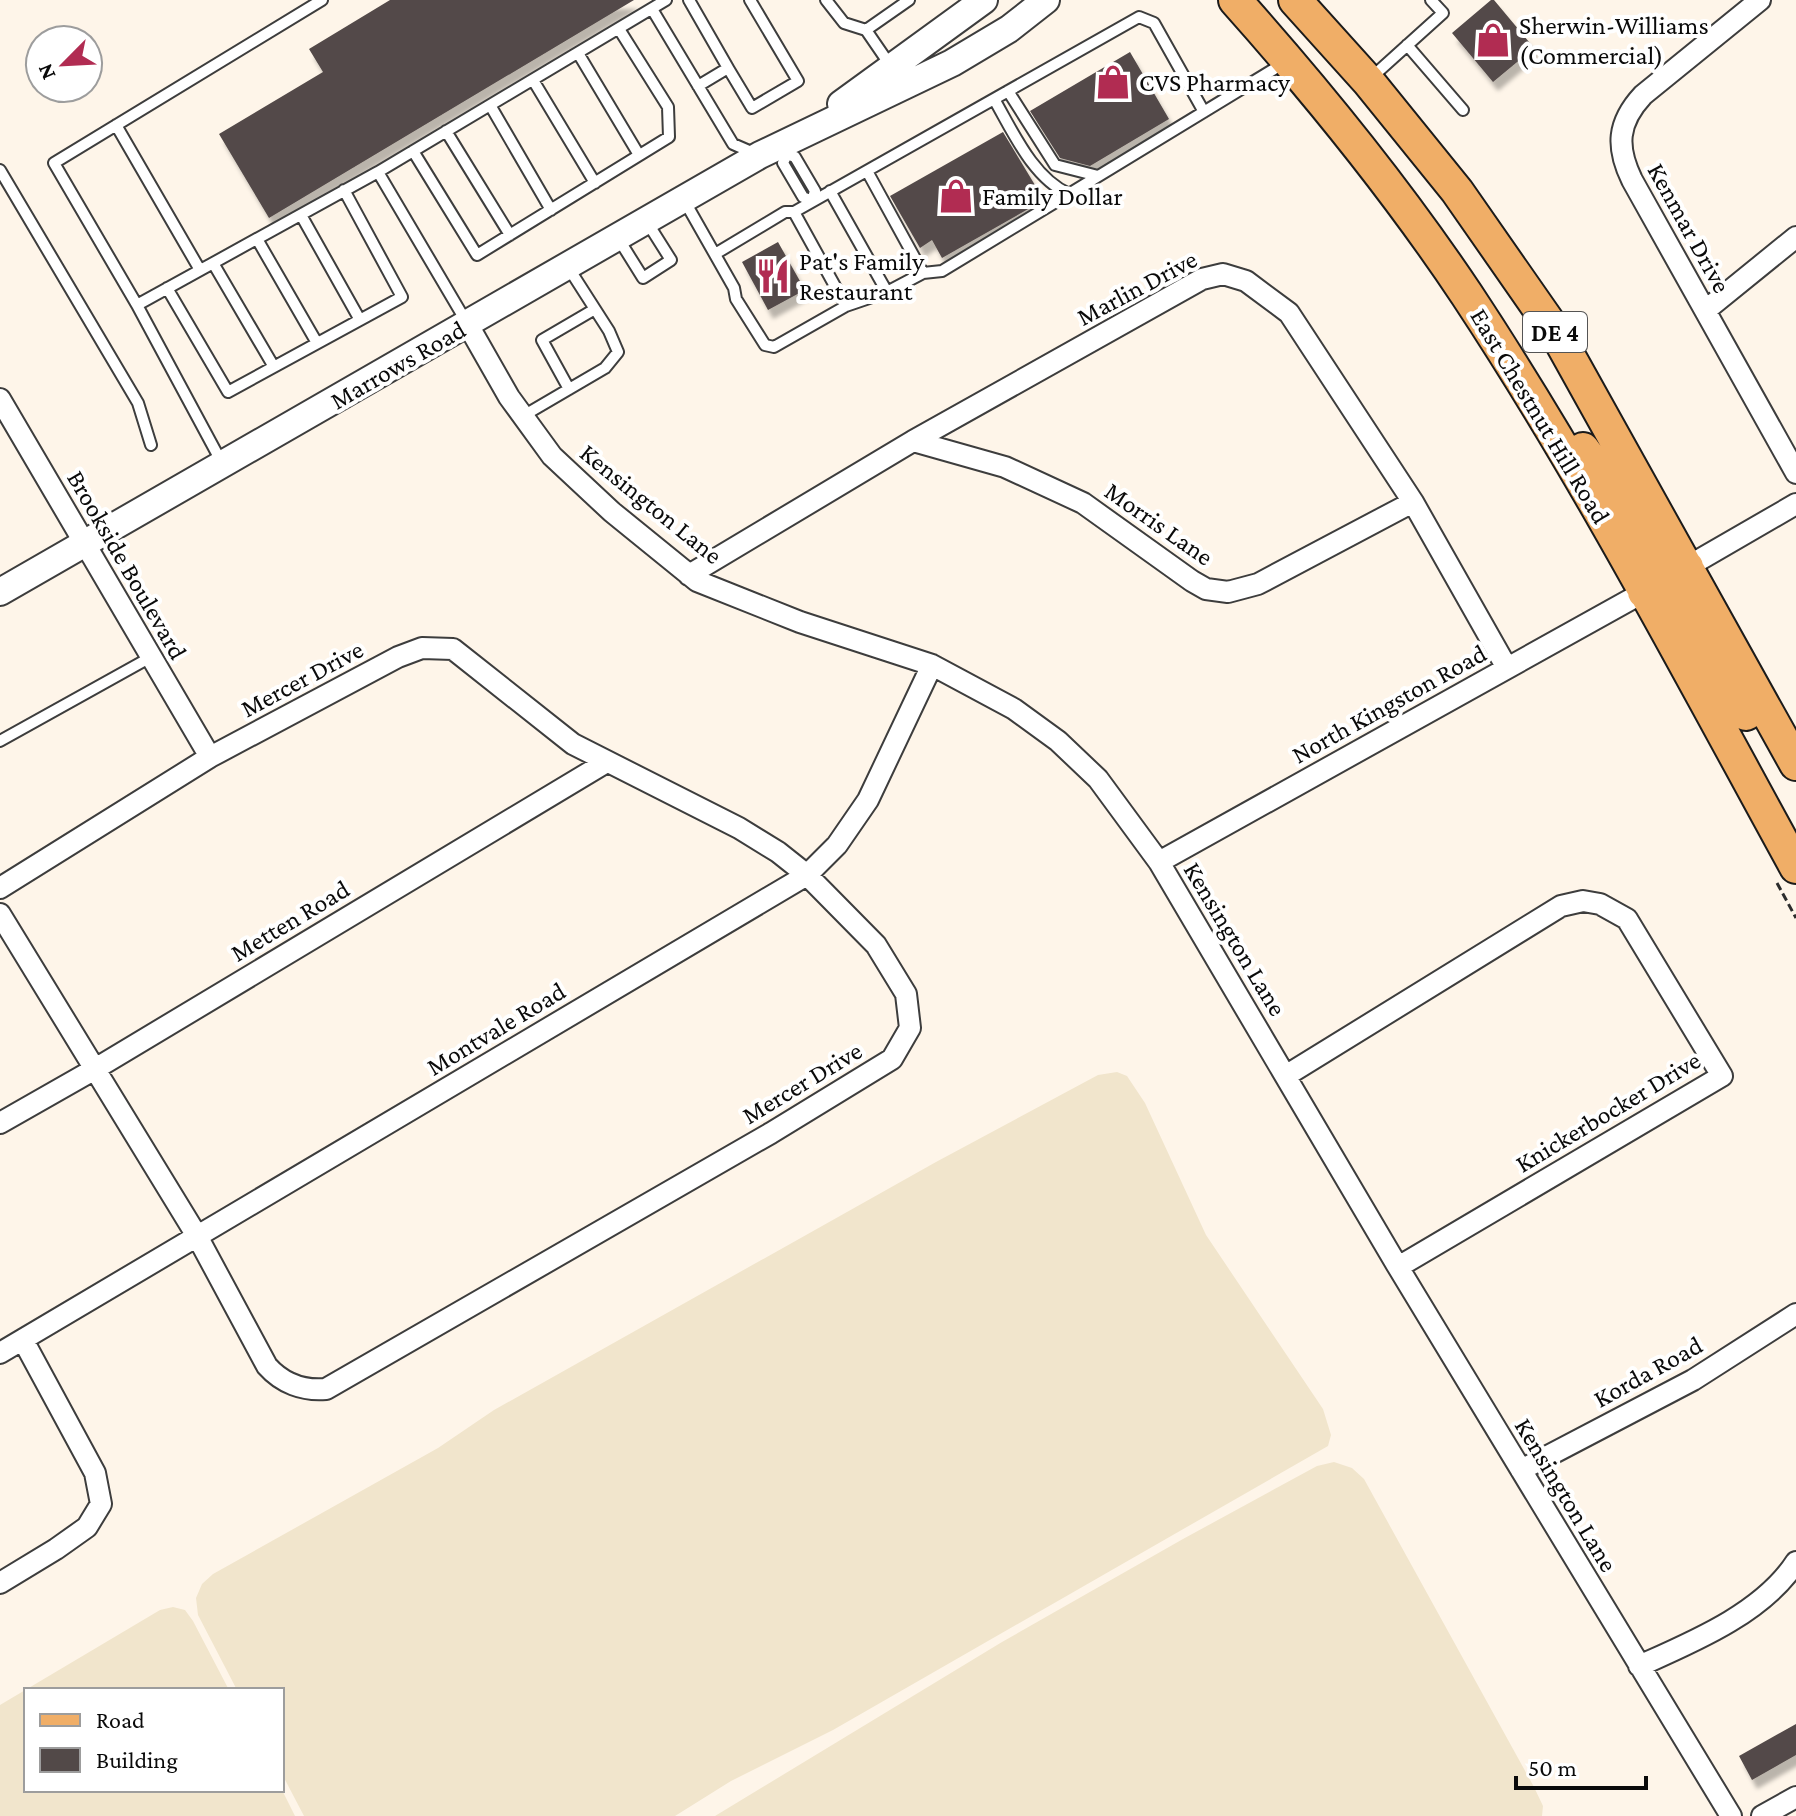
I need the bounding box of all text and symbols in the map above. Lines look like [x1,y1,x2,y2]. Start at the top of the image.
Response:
place label: Sherwin-Williams (Commercial) [1519,11,1709,70]
shop icon: Sherwin-Williams (Commercial) [1474,21,1512,59]
north arrow [24,24,104,104]
text: N [32,60,61,84]
shop icon: CVS Pharmacy [1094,63,1132,101]
place label: CVS Pharmacy [1139,68,1291,97]
street label: Kenmar Drive [1642,158,1736,298]
shop icon: Family Dollar [937,177,975,215]
place label: Family Dollar [982,182,1123,211]
street label: Marlin Drive [1072,244,1202,332]
place label: Pat's Family Restaurant [799,247,925,306]
restaurant icon: Pat's Family Restaurant [754,257,792,295]
street label: East Chestnut Hill Road [1464,303,1616,529]
road number: DE 4 [1523,312,1587,352]
street label: Marrows Road [325,315,471,415]
street label: Kensington Lane [574,438,728,570]
street label: Brookside Boulevard [61,465,193,665]
street label: Morris Lane [1099,476,1219,572]
street label: Mercer Drive [236,635,368,723]
street label: North Kingston Road [1287,638,1492,769]
street label: Kensington Lane [1178,857,1292,1021]
street label: Metten Road [226,874,355,968]
street label: Montvale Road [421,976,571,1082]
street label: Mercer Drive [737,1036,867,1130]
street label: Knickerbocker Drive [1510,1045,1706,1179]
street label: Korda Road [1589,1330,1708,1414]
street label: Kensington Lane [1509,1413,1623,1577]
legend [24,1688,284,1792]
text: Road [96,1706,145,1733]
scale bar [1516,1740,1646,1790]
text: Building [96,1746,178,1773]
text: 50 m [1528,1754,1577,1781]

